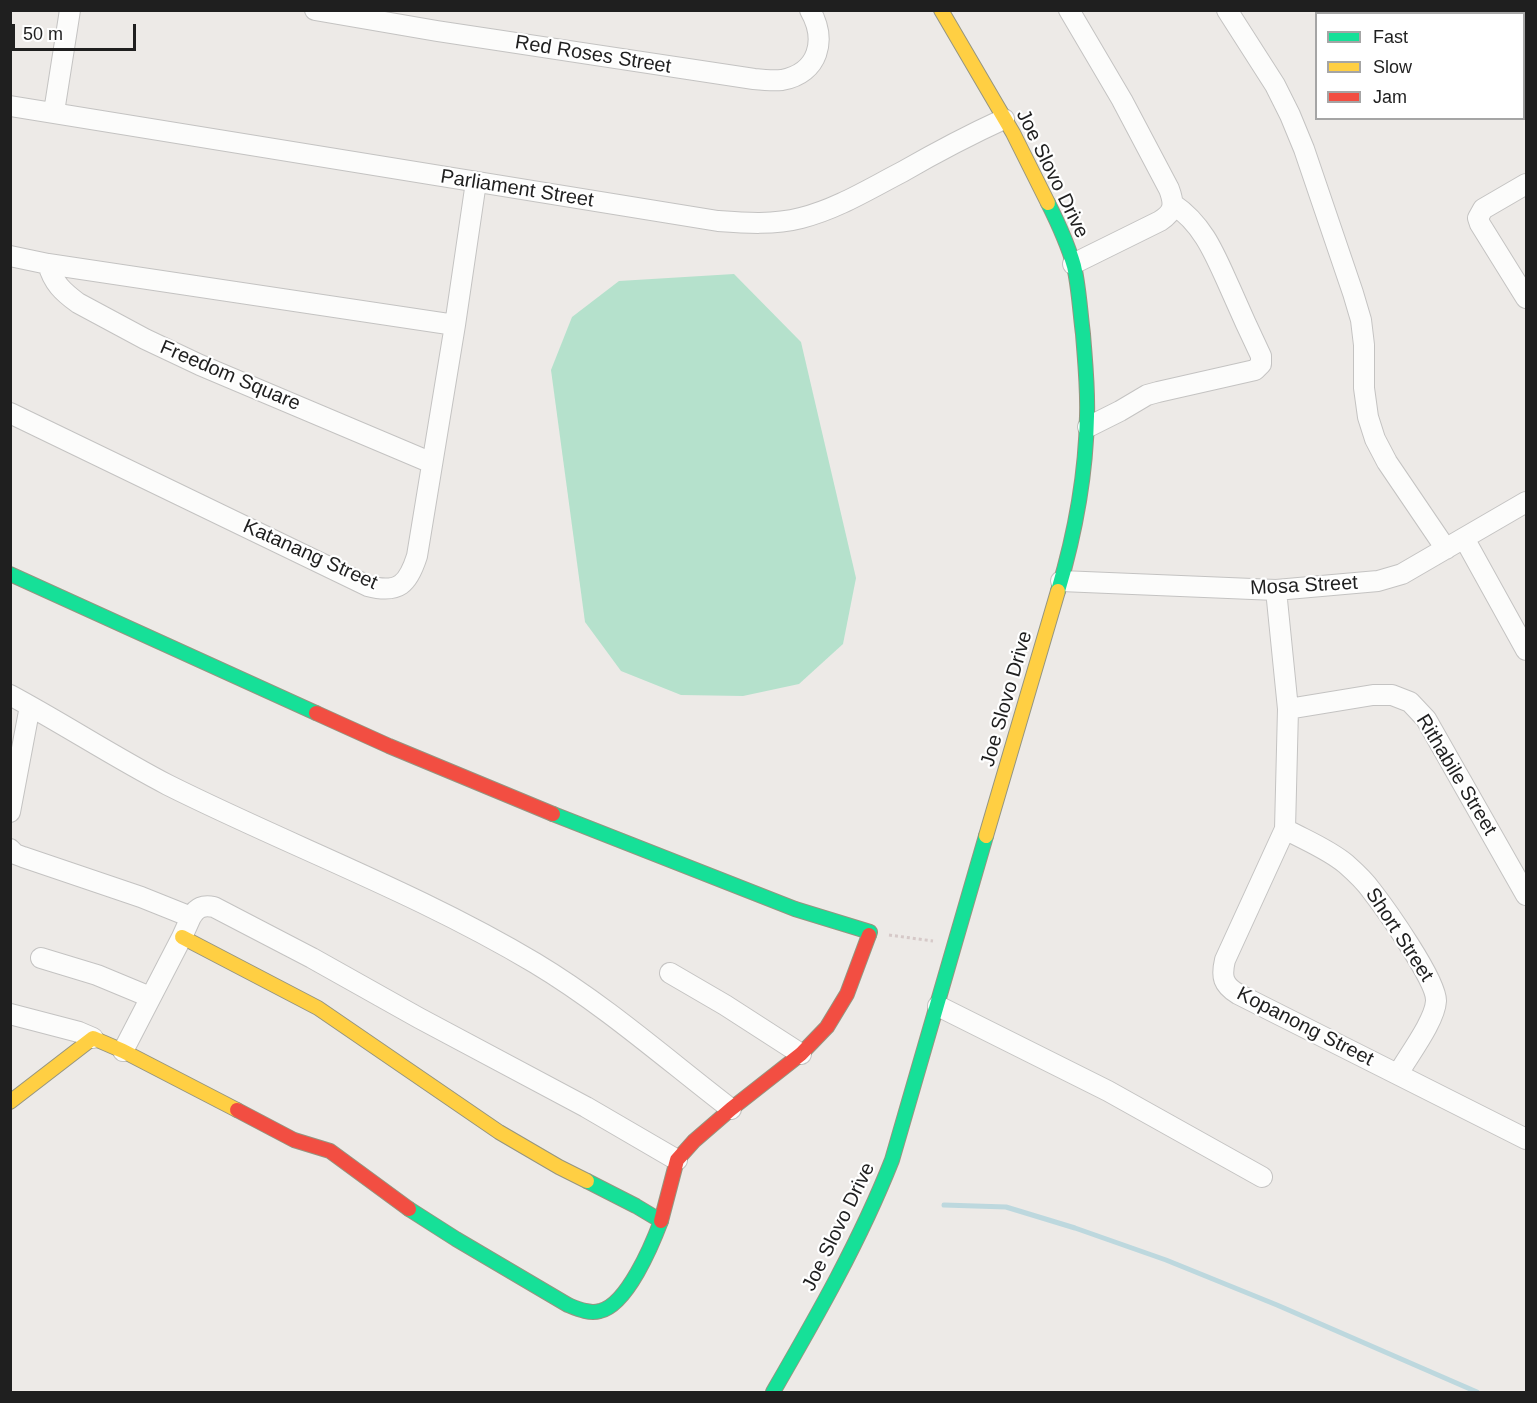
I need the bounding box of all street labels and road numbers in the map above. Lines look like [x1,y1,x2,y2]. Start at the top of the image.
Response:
street label: Red Roses Street [513,31,673,79]
street label: Joe Slovo Drive [1011,106,1093,242]
street label: Parliament Street [439,165,595,213]
street label: Freedom Square [156,336,304,416]
street label: Katanang Street [239,515,381,595]
street label: Mosa Street [1250,571,1358,601]
street label: Joe Slovo Drive [976,628,1038,770]
street label: Rithabile Street [1411,710,1501,840]
street label: Short Street [1360,884,1438,986]
street label: Kopanong Street [1233,982,1377,1072]
street label: Joe Slovo Drive [798,1159,880,1295]

